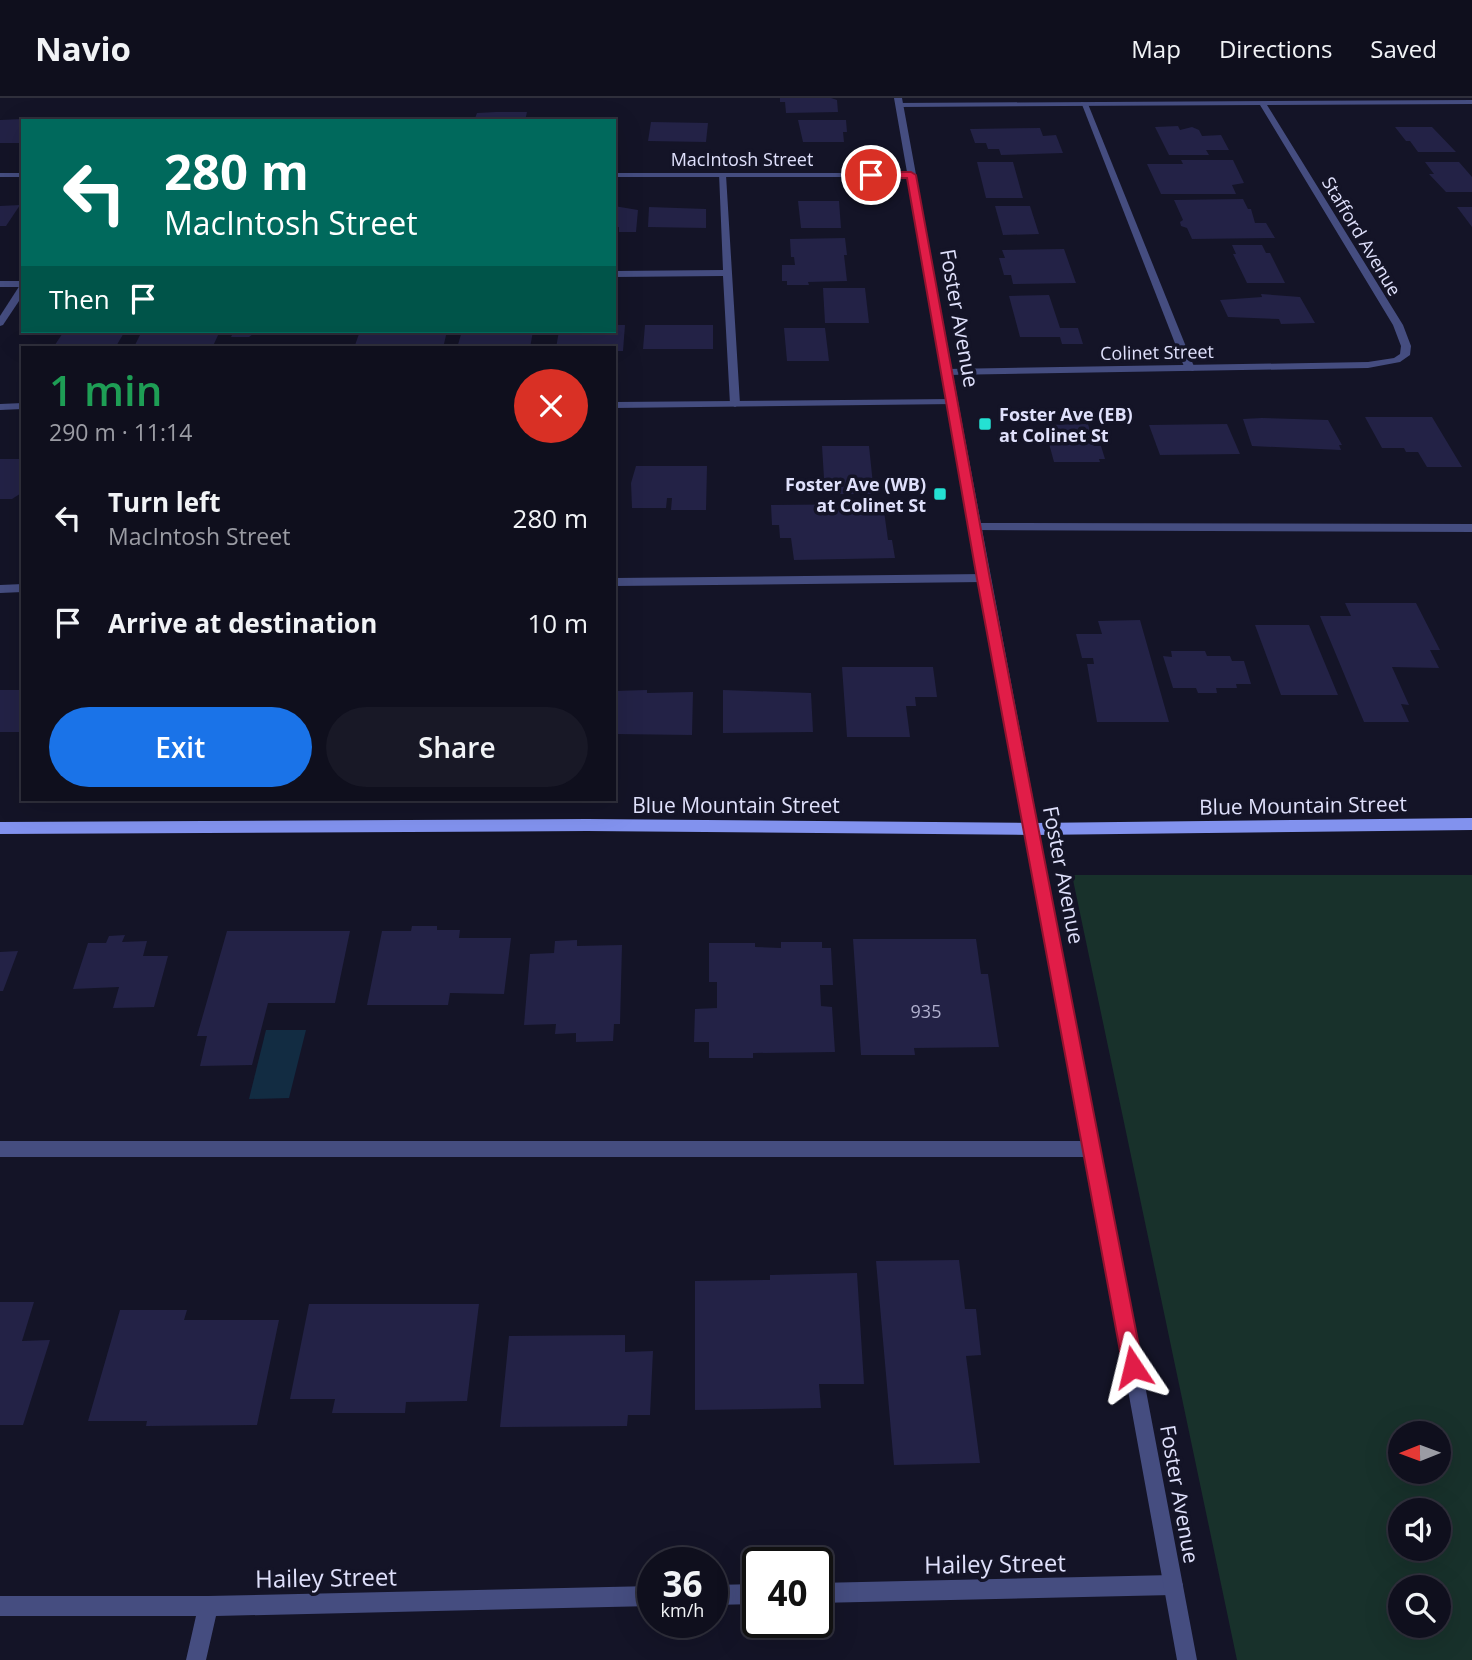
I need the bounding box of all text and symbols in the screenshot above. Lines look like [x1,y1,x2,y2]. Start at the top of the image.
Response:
text: Navio [35,26,131,71]
text: Map [1131,32,1181,65]
text: Directions [1219,32,1332,65]
text: Saved [1370,32,1437,65]
text: 280 m [164,138,309,204]
pin [841,145,901,205]
icon: left [49,147,140,238]
street label: MacIntosh Street [671,147,813,171]
icon: arrive [852,156,890,194]
street label: Stafford Avenue [1317,172,1407,300]
text: MacIntosh Street [164,201,418,244]
street label: Foster Avenue [934,247,986,389]
icon: arrive [124,280,162,318]
text: Then [49,281,110,317]
street label: Colinet Street [1100,339,1214,365]
text: 1 min [49,361,162,418]
button: close [514,369,588,443]
place label: Foster Ave (EB) at Colinet St [999,402,1133,447]
text: 290 m · 11:14 [49,416,192,448]
marker: Foster Ave (EB) at Colinet St [977,416,993,432]
place label: Foster Ave (WB) at Colinet St [785,472,926,517]
text: Turn left [108,484,220,520]
marker: Foster Ave (WB) at Colinet St [932,486,948,502]
icon: left [49,499,87,537]
text: 280 m [513,500,588,536]
text: MacIntosh Street [108,520,290,552]
icon: arrive [49,604,87,642]
text: Arrive at destination [108,605,377,641]
text: 10 m [527,605,588,641]
button: Exit [49,707,312,787]
button: Share [326,707,588,787]
street label: Blue Mountain Street [1199,789,1407,821]
street label: Blue Mountain Street [632,791,840,819]
street label: Foster Avenue [1037,804,1091,946]
house number: 935 [911,999,941,1023]
position arrow [1096,1330,1170,1404]
north arrow [1388,1421,1451,1484]
map controls [1388,1421,1451,1638]
street label: Foster Avenue [1154,1423,1206,1565]
button: sound [1388,1498,1451,1561]
street label: Hailey Street [924,1545,1066,1581]
speed limit sign: 40 [742,1547,833,1638]
street label: Hailey Street [255,1559,397,1595]
text: 36 [662,1560,703,1607]
button: search [1388,1575,1451,1638]
text: km/h [661,1598,704,1622]

